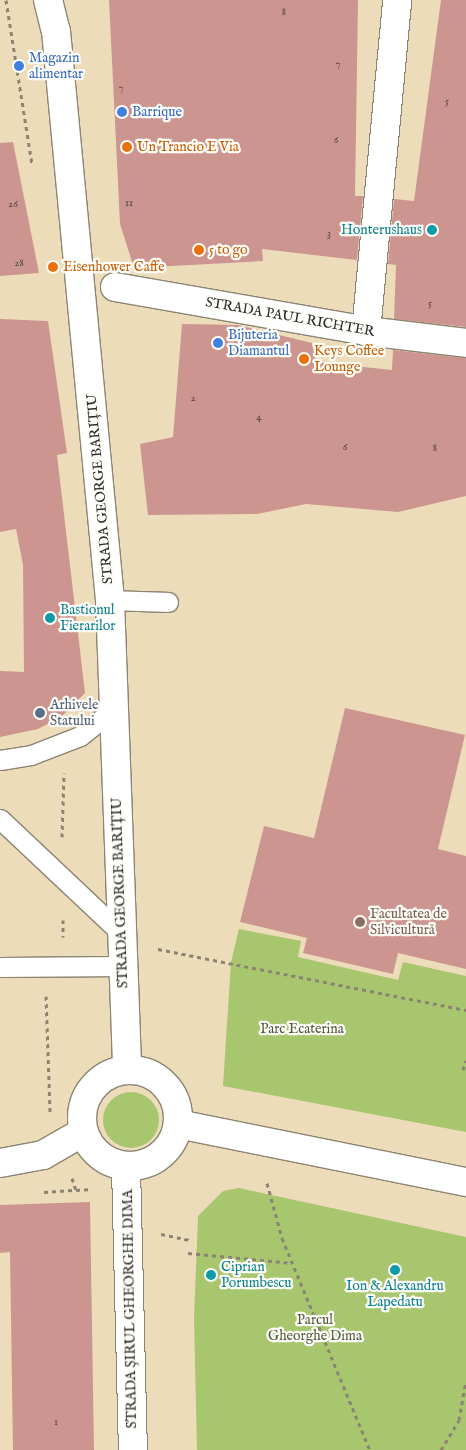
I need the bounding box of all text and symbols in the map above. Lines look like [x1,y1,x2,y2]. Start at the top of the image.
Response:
house number: 8 [282,5,286,19]
place label: Magazin alimentar [29,50,83,82]
house number: 7 [335,57,341,71]
marker: Magazin alimentar [13,60,25,72]
house number: 7 [118,81,124,95]
house number: 5 [445,94,449,108]
place label: Barrique [132,104,182,120]
marker: Barrique [116,106,128,118]
house number: 6 [334,133,338,147]
place label: Un Trancio E Via [137,139,239,155]
marker: Un Trancio E Via [121,141,133,153]
house number: 11 [125,196,133,210]
house number: 26 [8,197,18,211]
place label: Honterushaus [341,222,422,238]
marker: Honterushaus [426,224,438,236]
house number: 3 [327,227,331,241]
place label: 5 to go [209,242,248,258]
marker: 5 to go [193,244,205,256]
house number: 28 [14,256,24,270]
place label: Eisenhower Caffe [63,259,165,275]
marker: Eisenhower Caffe [47,261,59,273]
street label: STRADA PAUL RICHTER [204,294,376,340]
house number: 5 [428,296,432,310]
place label: Bijuteria Diamantul [228,327,289,360]
marker: Bijuteria Diamantul [212,337,224,349]
place label: Keys Coffee Lounge [314,343,384,376]
marker: Keys Coffee Lounge [298,353,310,365]
house number: 2 [190,391,196,405]
street label: STRADA GEORGE BARIȚIU [83,393,117,585]
house number: 4 [256,410,262,424]
house number: 6 [343,440,347,454]
house number: 8 [433,441,437,455]
place label: Bastionul Fierarilor [60,602,115,634]
marker: Bastionul Fierarilor [44,612,56,624]
place label: Arhivele Statului [50,697,98,730]
marker: Arhivele Statului [34,707,46,719]
street label: STRADA GEORGE BARIȚIU [108,797,132,989]
place label: Facultatea de Silvicultură [370,906,447,939]
marker: Facultatea de Silvicultură [354,916,366,928]
park label: Parc Ecaterina [260,1021,344,1037]
street label: STRADA ȘIRUL GHEORGHE DIMA [120,1189,140,1429]
place label: Ciprian Porumbescu [221,1259,292,1292]
marker: Ion & Alexandru Lapedatu [389,1264,401,1276]
marker: Ciprian Porumbescu [205,1269,217,1281]
place label: Ion & Alexandru Lapedatu [346,1278,444,1310]
park label: Parcul Gheorghe Dima [268,1312,362,1344]
house number: 1 [54,1415,58,1429]

